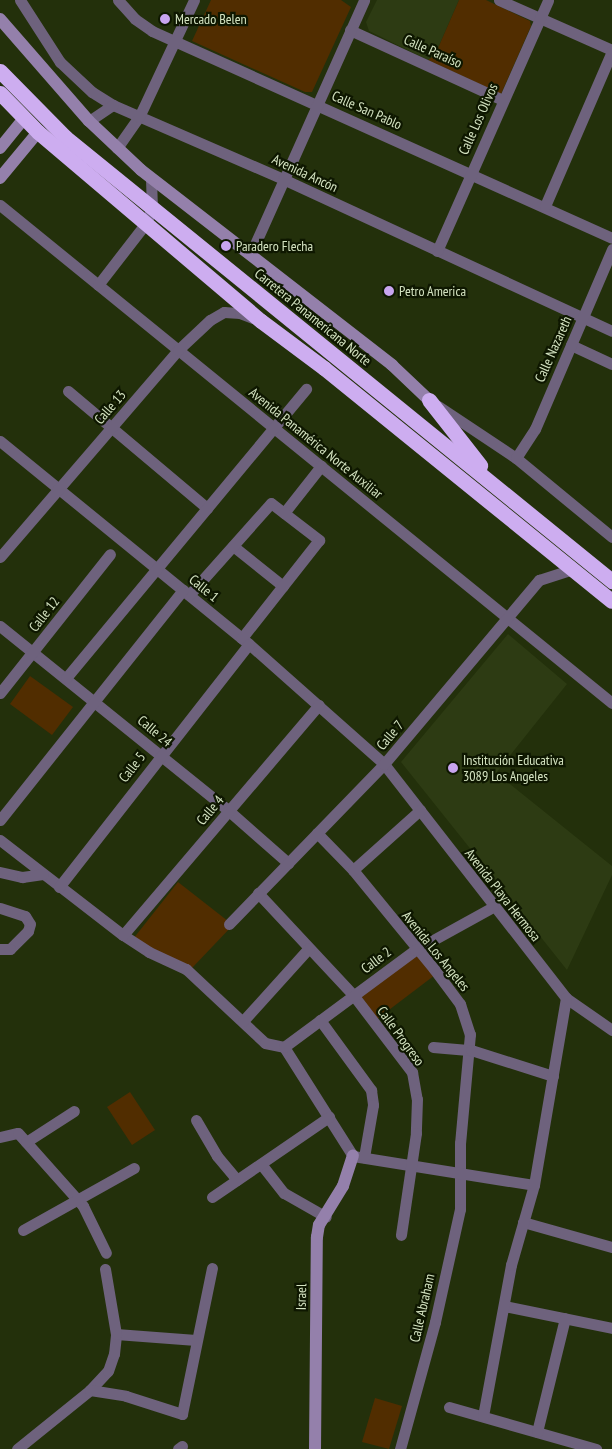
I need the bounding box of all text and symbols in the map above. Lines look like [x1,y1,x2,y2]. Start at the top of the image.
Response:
place label: Mercado Belen [175,11,247,27]
marker: Mercado Belen [159,13,171,25]
street label: Calle Paraíso [401,31,465,71]
street label: Calle Los Olivos [455,81,501,157]
street label: Calle San Pablo [329,87,405,133]
street label: Avenida Ancón [269,150,341,196]
place label: Paradero Flecha [236,238,313,254]
marker: Paradero Flecha [220,240,232,252]
street label: Carretera Panamericana Norte [251,265,375,369]
place label: Petro America [399,283,466,299]
marker: Petro America [383,285,395,297]
street label: Calle Nazareth [531,313,575,385]
street label: Avenida Panamérica Norte Auxiliar [246,384,386,502]
street label: Calle 13 [91,387,129,427]
street label: Calle 1 [186,571,222,605]
street label: Calle 12 [25,593,63,635]
street label: Calle 24 [134,712,176,750]
street label: Calle 7 [373,717,407,753]
street label: Calle 5 [115,749,149,785]
place label: Institución Educativa 3089 Los Angeles [463,752,564,784]
marker: Institución Educativa 3089 Los Angeles [447,762,459,774]
street label: Calle 4 [193,792,227,828]
street label: Avenida Playa Hermosa [462,845,544,945]
street label: Avenida Los Angeles [398,907,474,995]
street label: Calle 2 [358,943,394,977]
street label: Calle Progreso [374,1003,428,1069]
street label: Calle Abraham [406,1272,438,1344]
street label: Israel [292,1284,310,1310]

